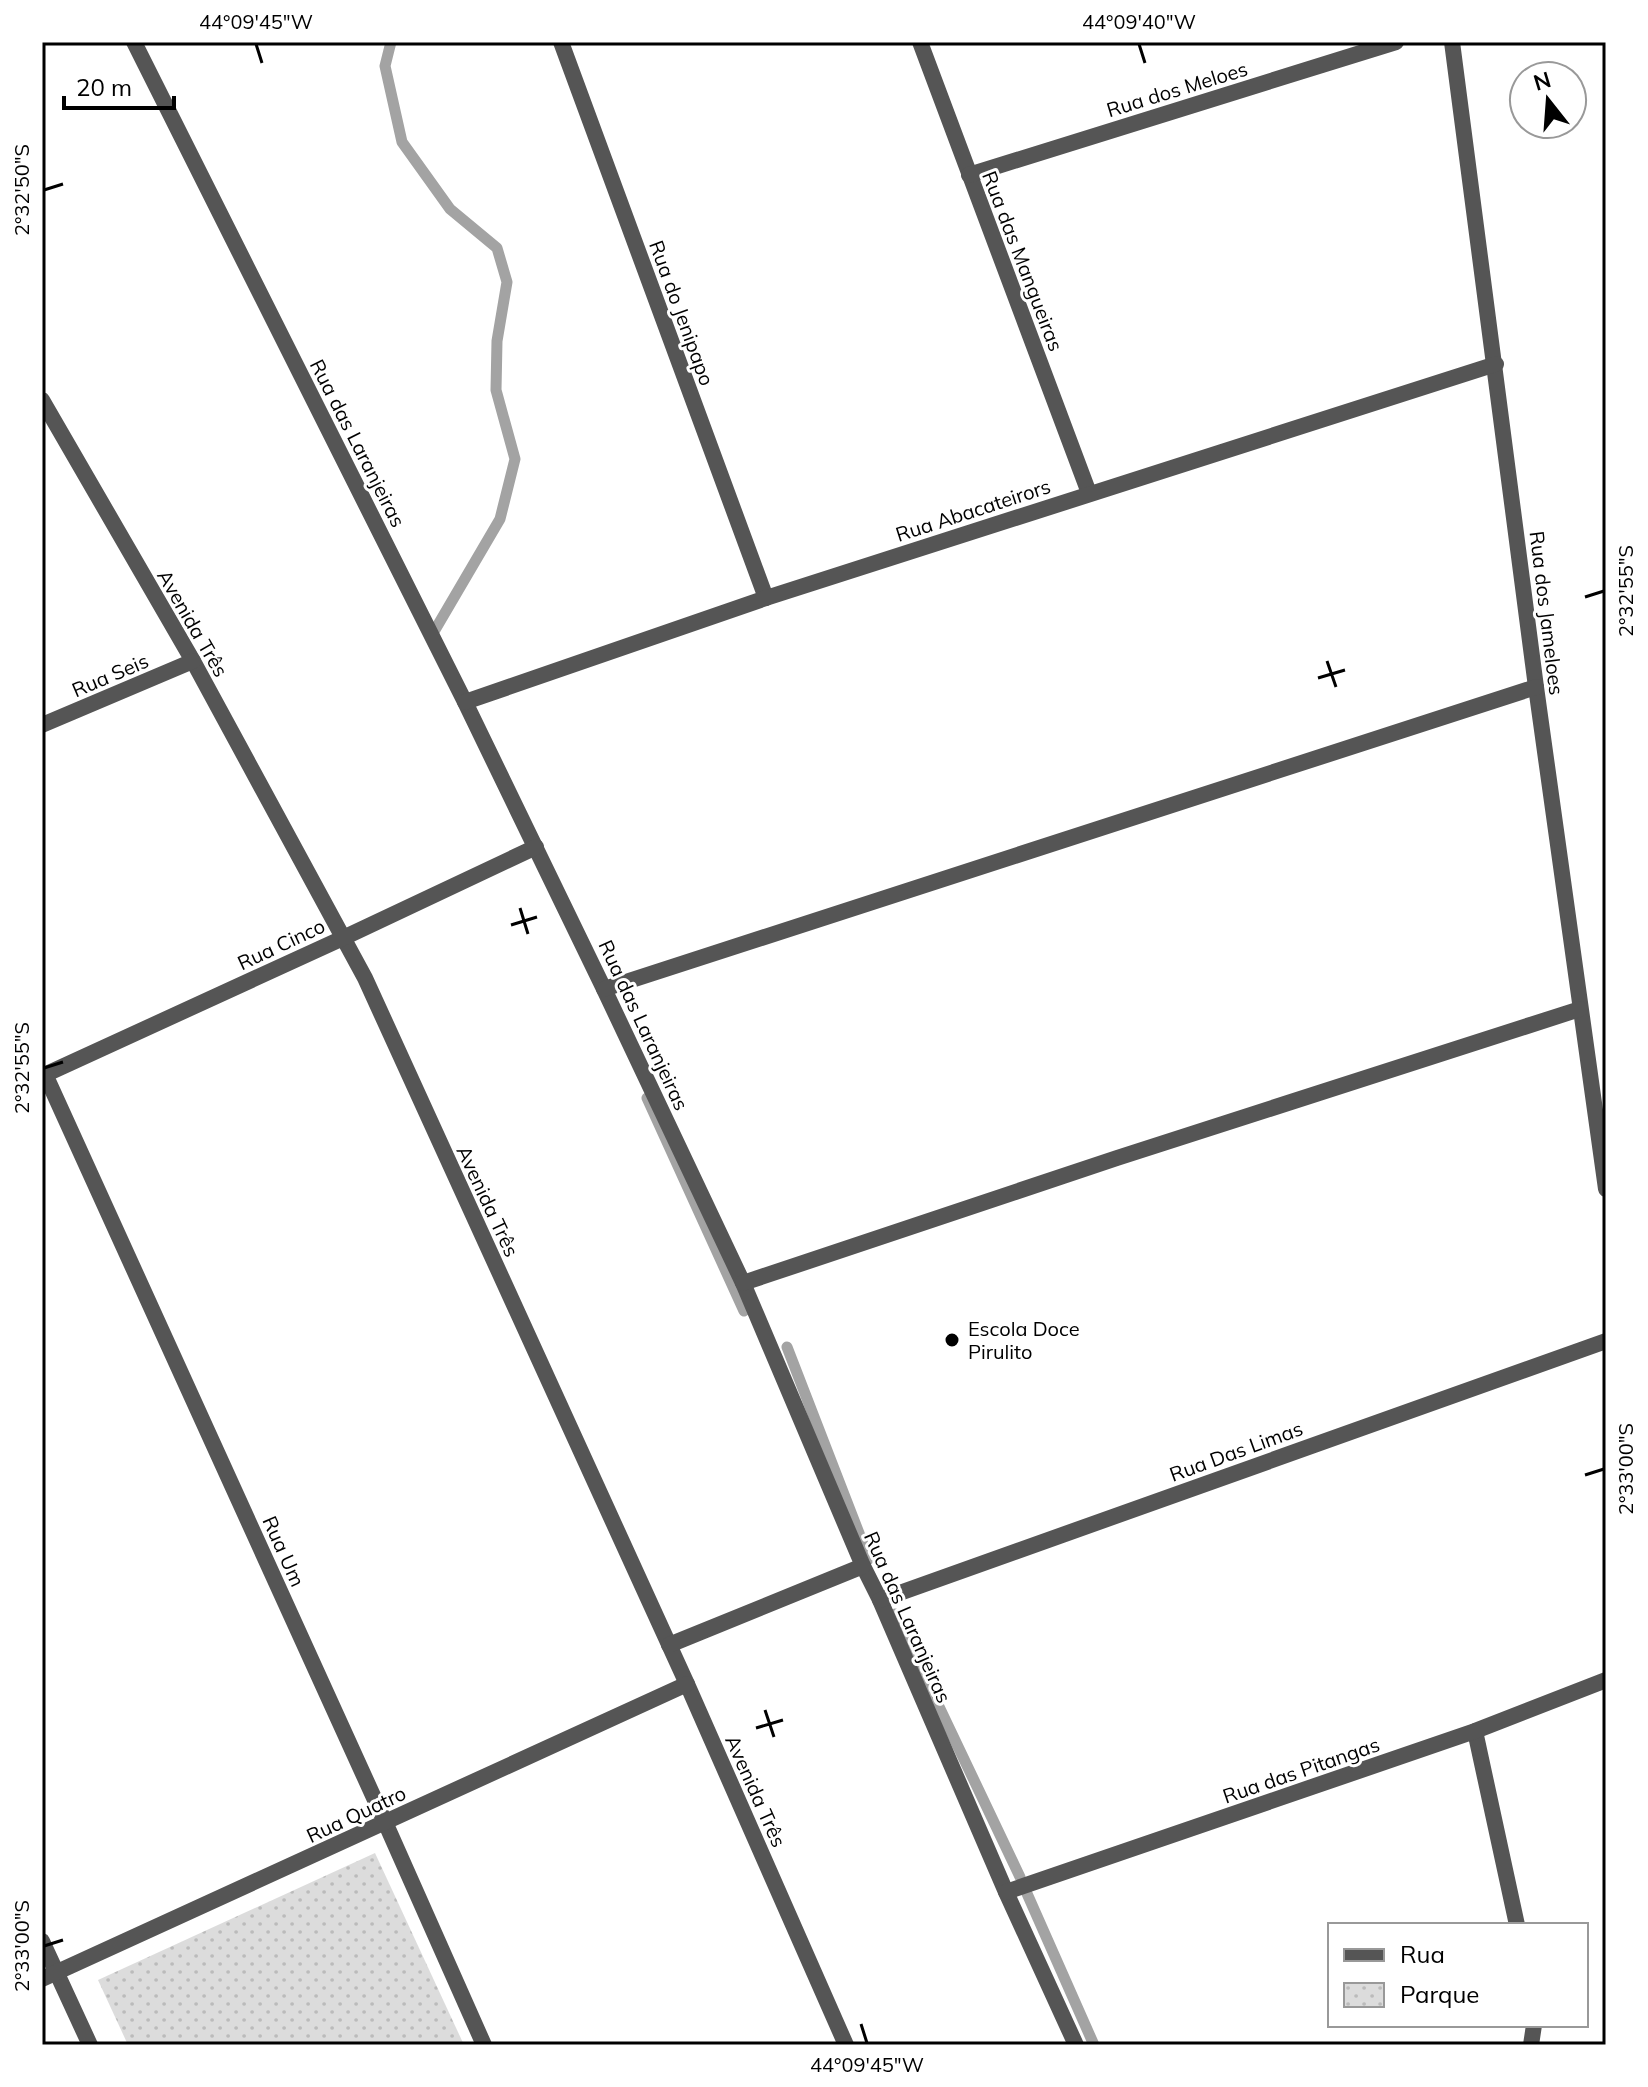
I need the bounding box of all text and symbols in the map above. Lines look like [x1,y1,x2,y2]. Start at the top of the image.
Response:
text: 44°09'45"W [199,9,313,34]
text: 44°09'40"W [1082,9,1196,34]
street label: Rua dos Meloes [1103,56,1251,122]
scale bar [64,60,174,110]
north arrow [1508,60,1588,140]
text: N [1530,65,1554,97]
text: 20 m [76,72,132,102]
text: 2°32'50"S [9,144,34,236]
street label: Rua das Mangueiras [977,167,1069,355]
street label: Rua do Jenipapo [644,237,720,389]
street label: Rua das Laranjeiras [305,355,411,531]
street label: Rua Abacateirors [892,473,1054,547]
street label: Rua dos Jameloes [1525,530,1569,696]
text: 2°32'55"S [1613,545,1638,637]
street label: Avenida Três [152,565,234,681]
street label: Rua Seis [68,648,152,702]
street label: Rua Cinco [233,913,329,975]
street label: Rua das Laranjeiras [594,936,694,1114]
text: 2°32'55"S [9,1022,34,1114]
street label: Avenida Três [451,1141,525,1261]
place label: Escola Doce Pirulito [968,1316,1080,1364]
marker: Escola Doce Pirulito [943,1331,961,1349]
street label: Rua Das Limas [1166,1415,1306,1487]
text: 2°33'00"S [1613,1423,1638,1515]
street label: Rua Um [257,1512,311,1590]
street label: Rua das Laranjeiras [859,1527,957,1707]
street label: Avenida Três [720,1731,792,1851]
street label: Rua das Pitangas [1219,1731,1383,1809]
street label: Rua Quatro [302,1780,410,1848]
text: 2°33'00"S [9,1900,34,1992]
legend [1328,1923,1588,2027]
text: Rua [1400,1939,1445,1969]
text: Parque [1400,1979,1479,2009]
text: 44°09'45"W [810,2052,924,2077]

